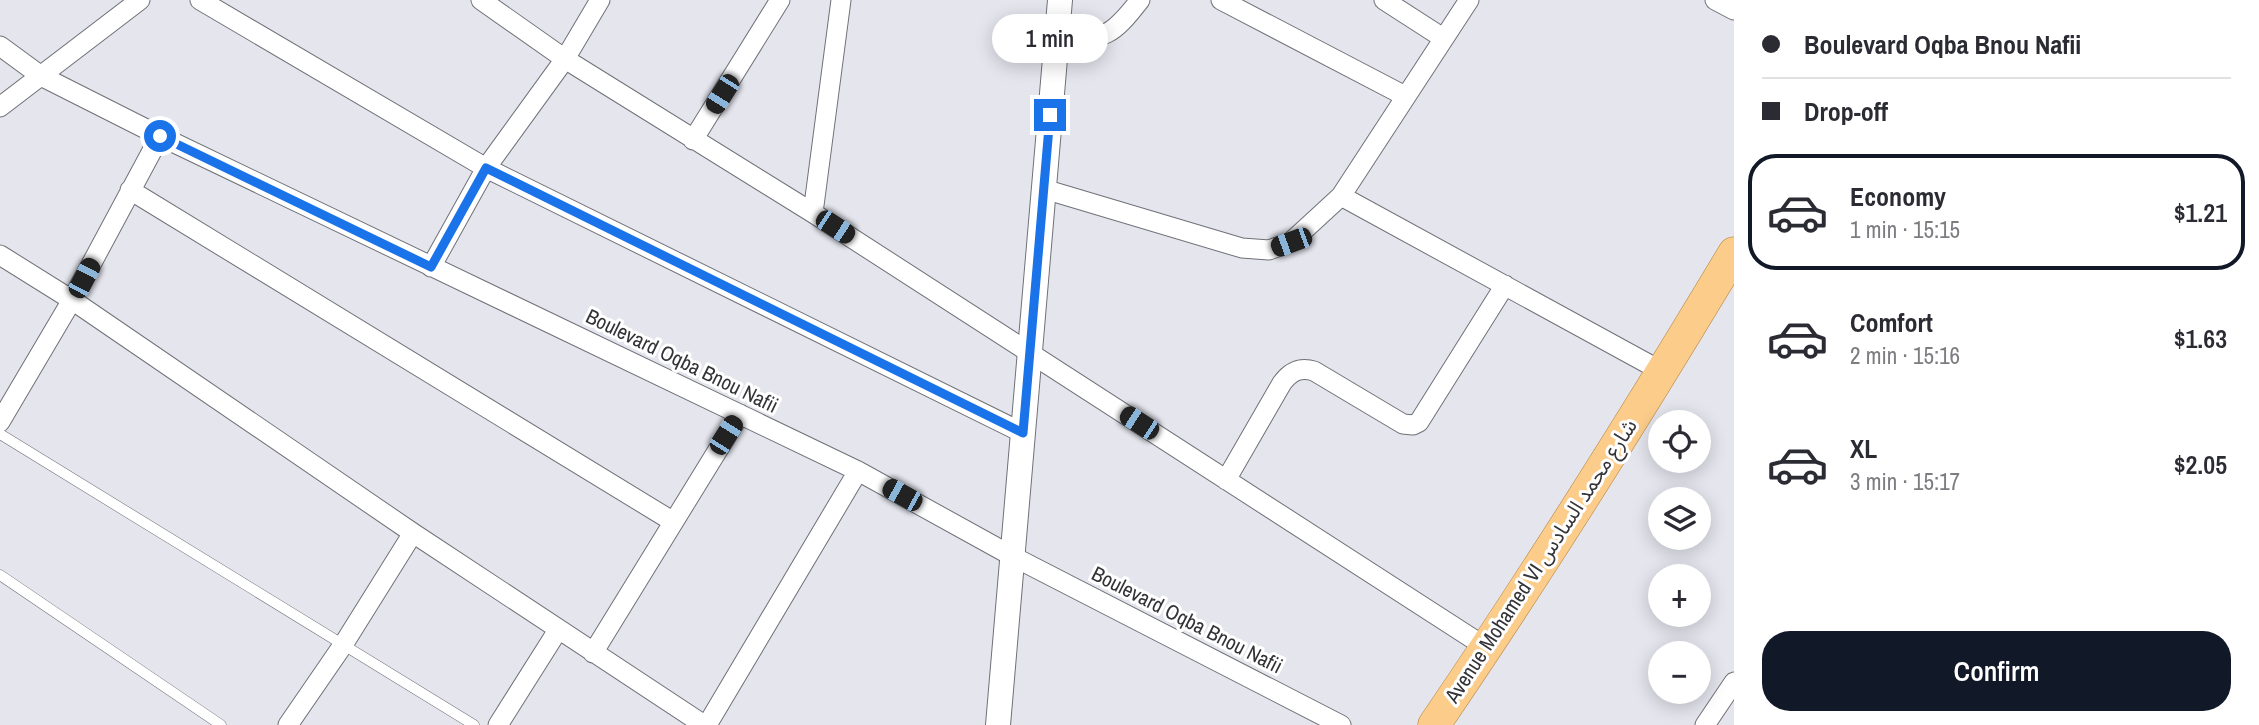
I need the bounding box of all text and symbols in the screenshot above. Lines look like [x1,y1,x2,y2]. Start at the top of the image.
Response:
callout: 1 min [992,13,1108,62]
text: 1 min [1026,23,1074,54]
text: Boulevard Oqba Bnou Nafii [1804,27,2081,62]
car [702,71,743,117]
text: Drop-off [1804,94,1888,129]
route end [1034,99,1066,131]
route start [144,120,176,152]
text: Economy [1850,179,1946,214]
icon: car [1766,181,1829,244]
text: $1.21 [2174,195,2227,230]
car [812,207,859,247]
text: 1 min · 15:15 [1850,214,1960,245]
car [1268,225,1315,259]
car [65,255,104,301]
street label: Boulevard Oqba Bnou Nafii [581,301,783,420]
text: Comfort [1850,305,1933,340]
icon: car [1766,307,1829,370]
text: $1.63 [2174,321,2227,356]
text: 2 min · 15:16 [1850,340,1960,371]
car [1116,403,1163,443]
map controls [1648,410,1711,704]
button: locate [1648,410,1711,473]
car [706,412,747,458]
street label: Avenue Mohamed VI شارع محمد السادس [1437,413,1644,710]
text: XL [1850,431,1877,466]
icon: car [1766,433,1829,496]
text: $2.05 [2174,447,2227,482]
text: 3 min · 15:17 [1850,466,1960,497]
car [879,476,926,514]
button: layers [1648,487,1711,550]
street label: Boulevard Oqba Bnou Nafii [1087,559,1288,680]
button: + [1648,564,1711,627]
button: Confirm [1762,631,2231,711]
button: − [1648,641,1711,704]

